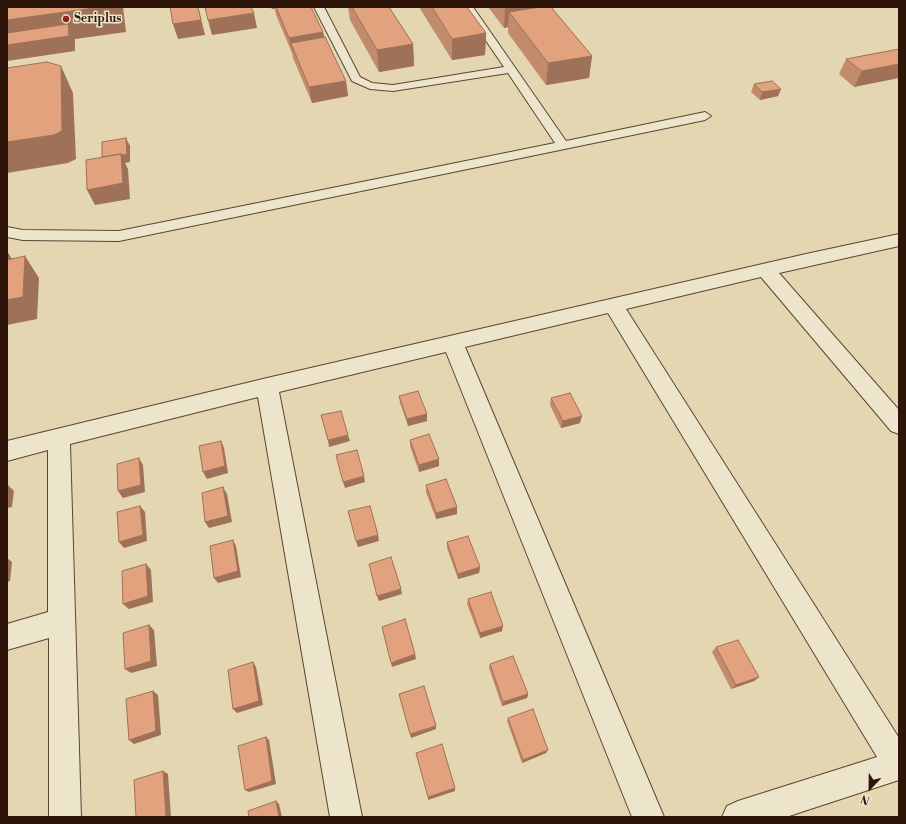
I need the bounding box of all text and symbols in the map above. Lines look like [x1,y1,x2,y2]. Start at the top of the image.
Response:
place label: Seriplus [74,12,121,26]
marker: Seriplus [61,14,71,24]
north arrow [850,768,890,808]
text: N [859,791,872,807]

